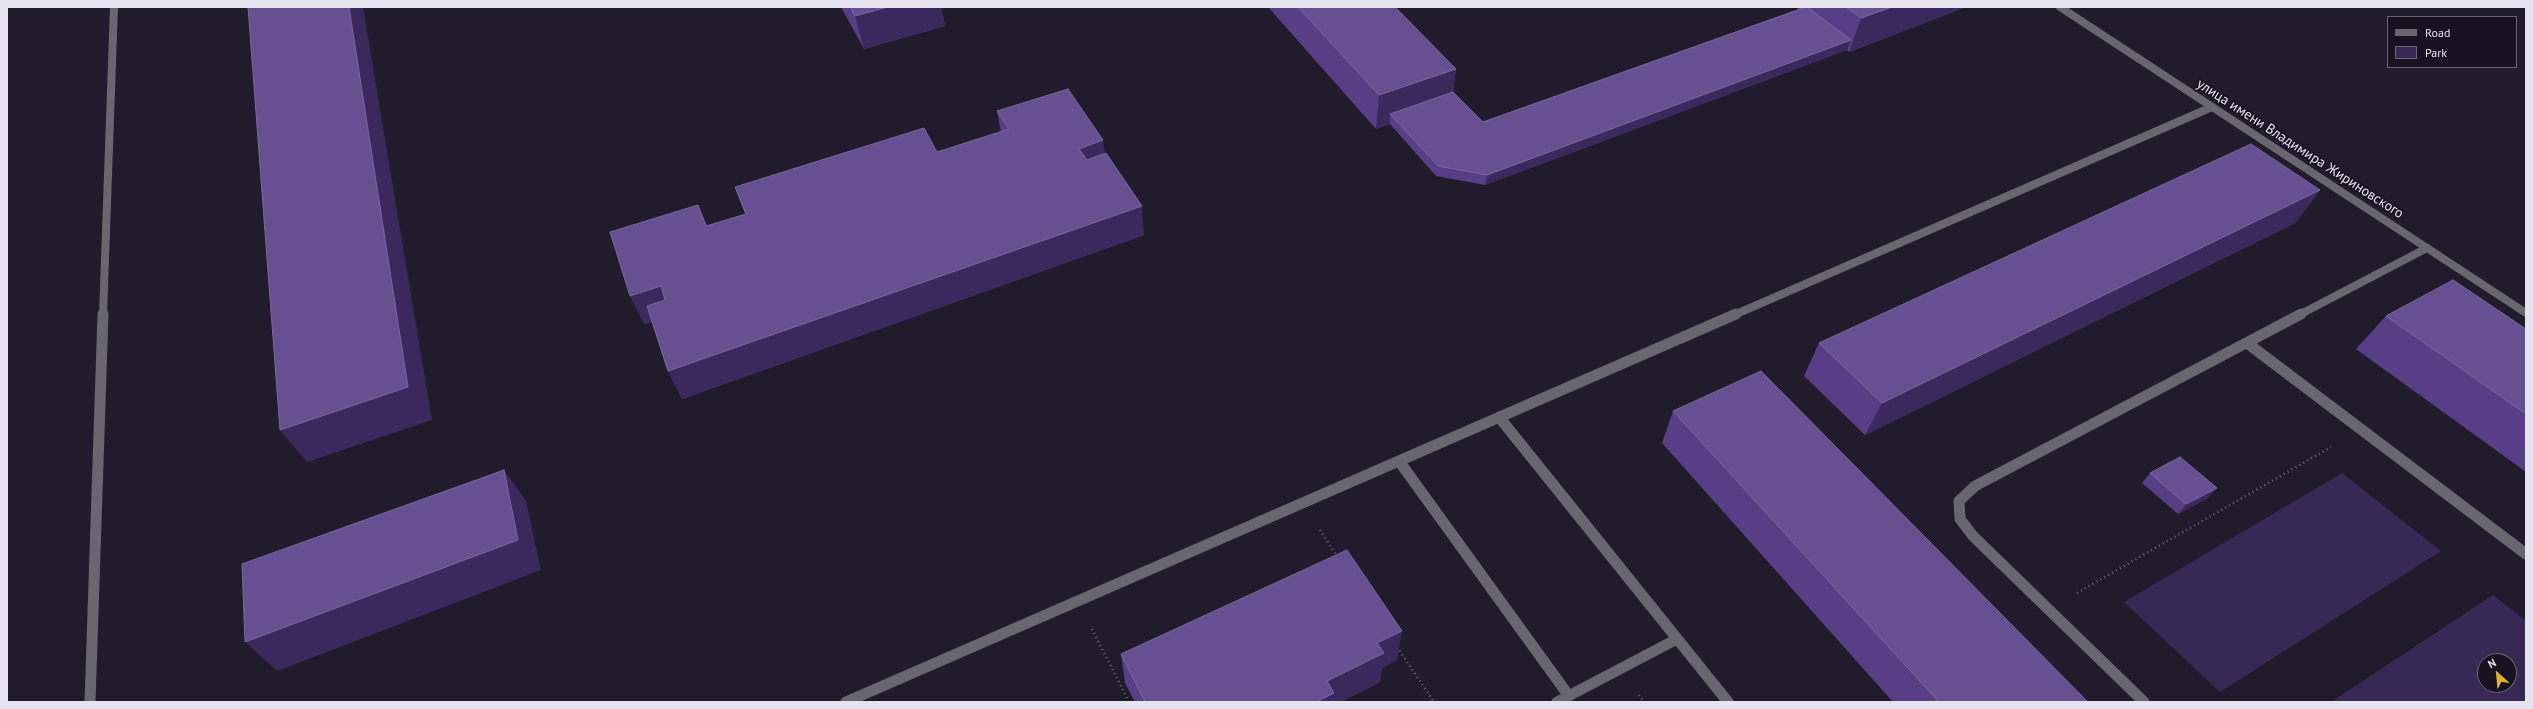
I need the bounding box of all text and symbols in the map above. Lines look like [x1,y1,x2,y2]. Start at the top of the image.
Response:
legend [2387,16,2517,68]
text: Road [2425,25,2450,40]
text: Park [2425,45,2447,60]
street label: улица имени Владимира Жириновского [2193,76,2407,222]
north arrow [2477,653,2517,693]
text: N [2486,655,2498,671]

